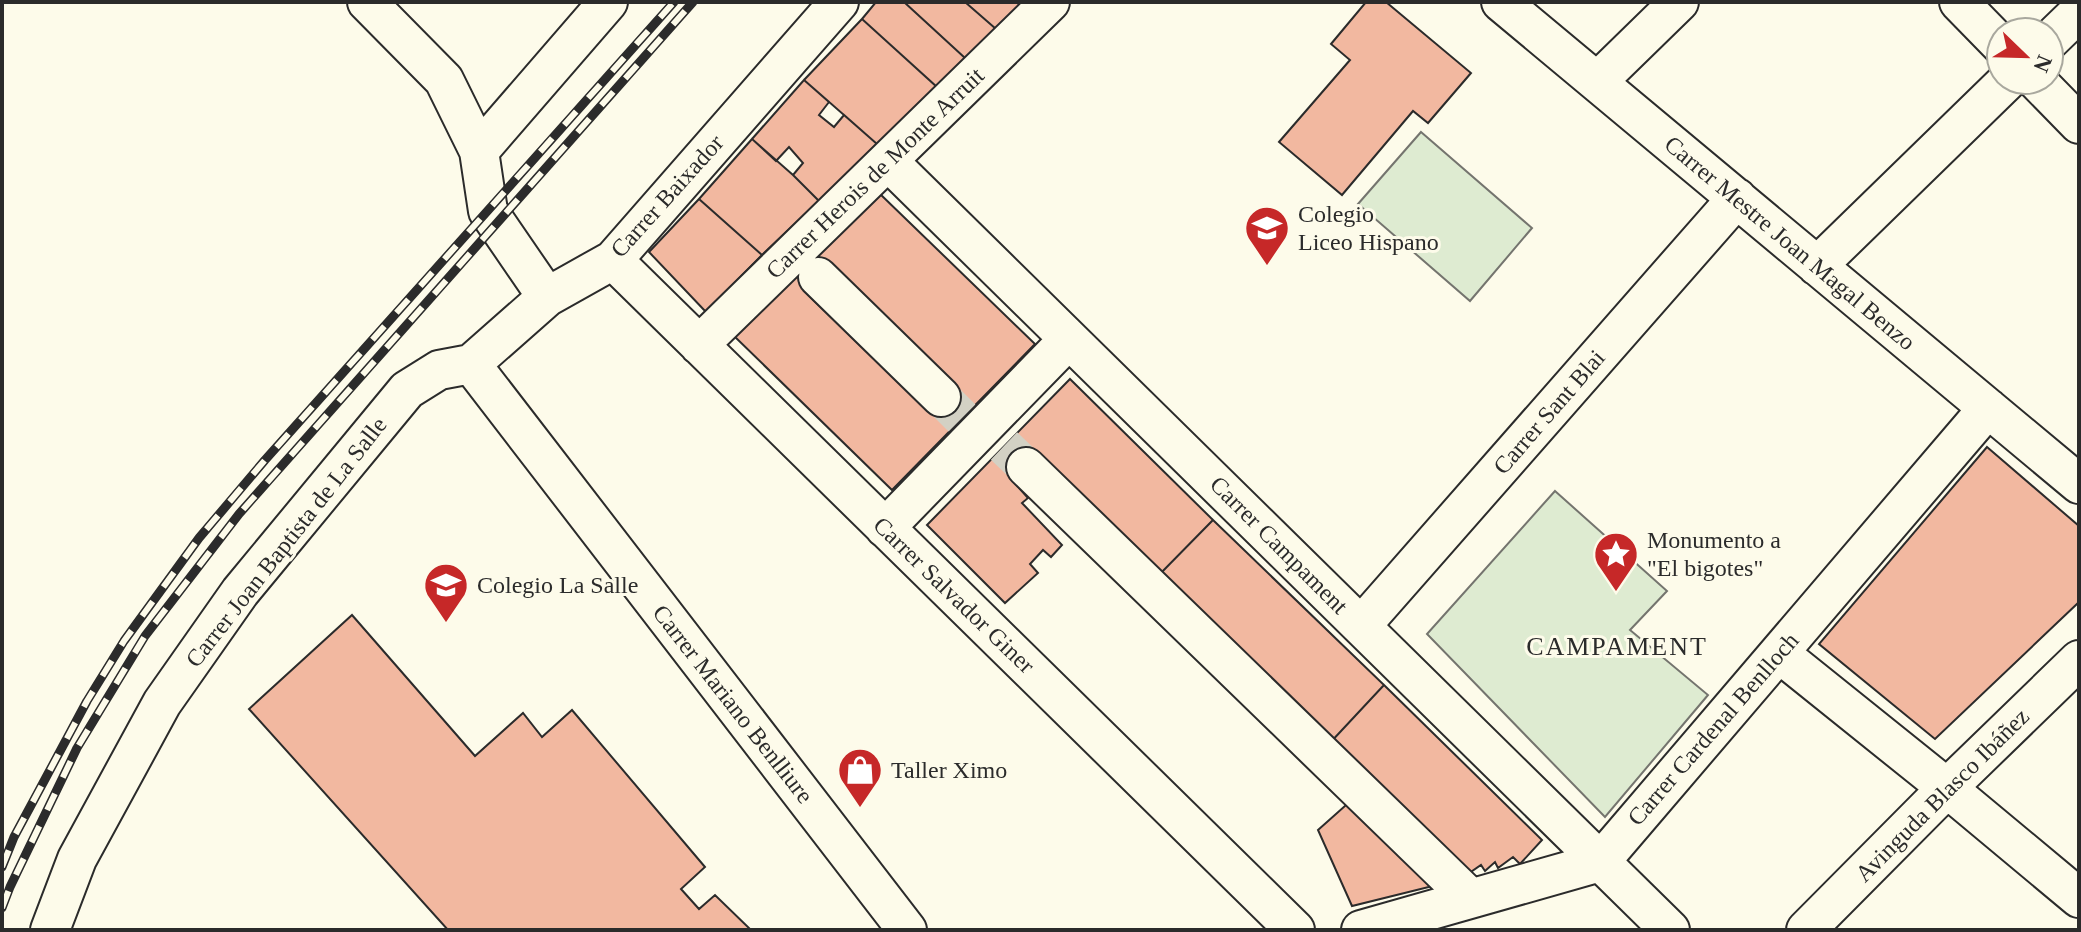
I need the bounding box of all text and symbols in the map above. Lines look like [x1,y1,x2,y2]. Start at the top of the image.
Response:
north arrow [1985,16,2065,96]
text: N [2028,51,2058,76]
street label: Carrer Herois de Monte Arruit [761,62,989,284]
street label: Carrer Baixador [605,130,729,262]
street label: Carrer Mestre Joan Magal Benzo [1660,131,1920,355]
place label: Colegio Liceo Hispano [1298,201,1439,255]
school or university icon: Colegio Liceo Hispano [1243,204,1291,267]
street label: Carrer Sant Blai [1488,344,1610,479]
street label: Carrer Joan Baptista de La Salle [180,412,392,672]
street label: Carrer Campament [1205,471,1353,619]
street label: Carrer Salvador Giner [868,512,1040,678]
place label: Monumento a "El bigotes" [1647,527,1781,581]
place icon: Monumento a "El bigotes" [1592,530,1640,593]
school or university icon: Colegio La Salle [422,561,470,624]
place label: Colegio La Salle [477,572,638,598]
street label: Carrer Mariano Benlliure [648,600,818,808]
street label: Carrer Cardenal Benlloch [1622,627,1804,831]
district label: CAMPAMENT [1526,632,1708,661]
street label: Avinguda Blasco Ibáñez [1850,703,2034,887]
shop icon: Taller Ximo [836,746,884,809]
place label: Taller Ximo [891,757,1007,783]

